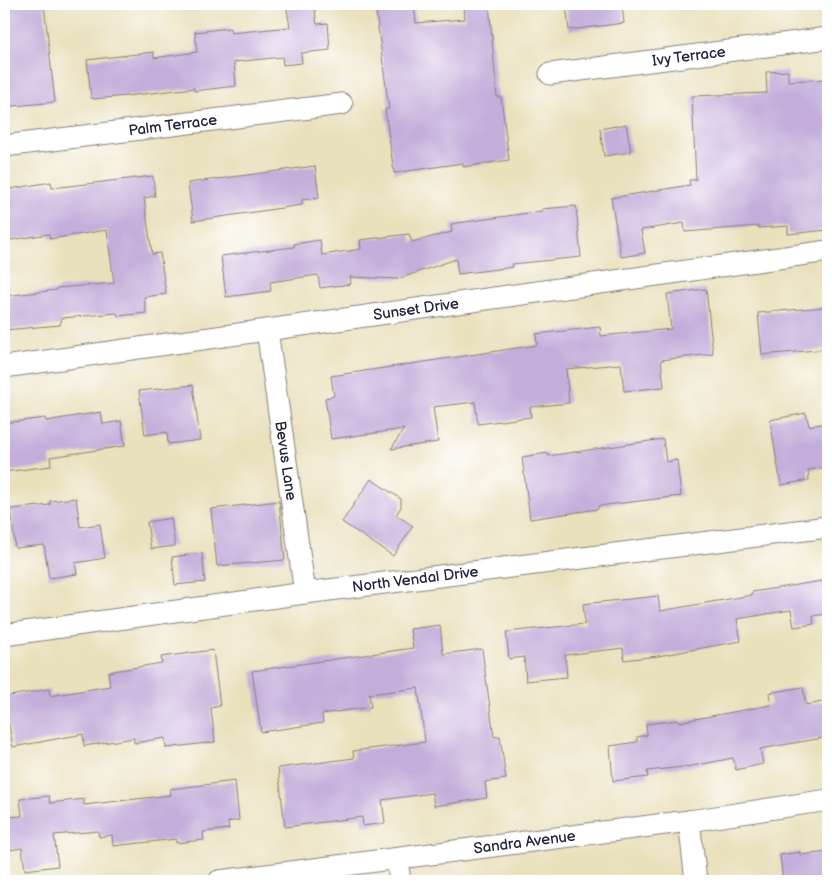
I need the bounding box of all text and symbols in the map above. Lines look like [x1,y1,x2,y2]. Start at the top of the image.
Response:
street label: Ivy Terrace [651,42,727,71]
street label: Palm Terrace [127,111,218,140]
street label: Sunset Drive [372,294,460,325]
street label: Bevus Lane [270,420,301,502]
street label: North Vendal Drive [351,562,480,597]
street label: Sandra Avenue [472,827,577,858]

